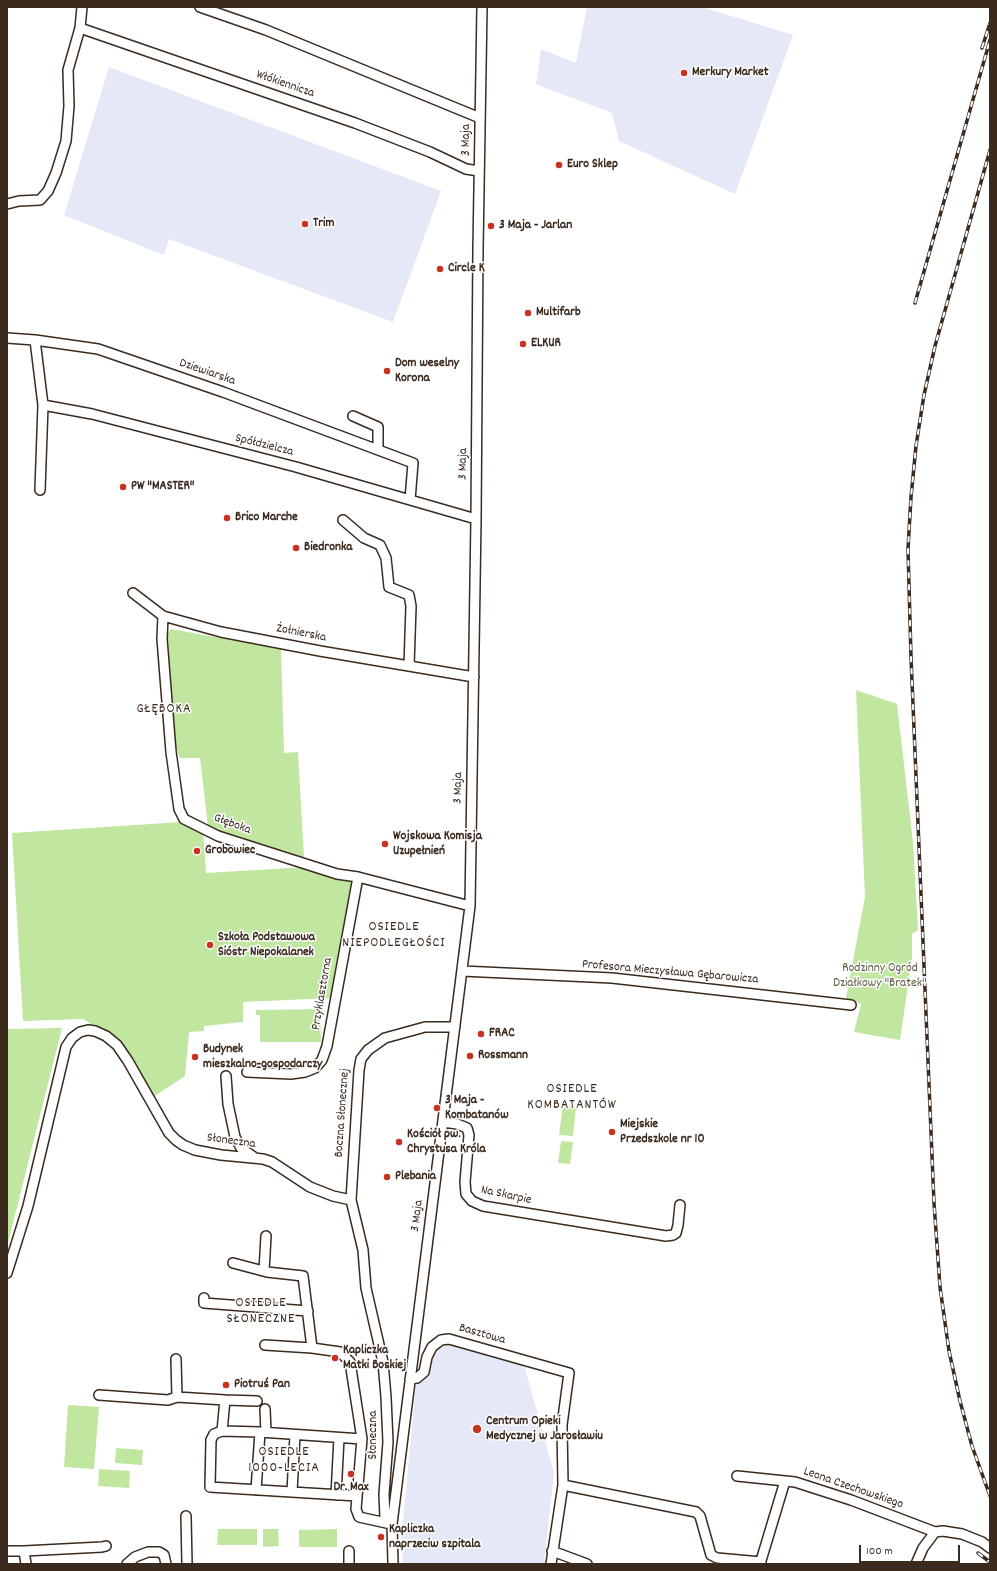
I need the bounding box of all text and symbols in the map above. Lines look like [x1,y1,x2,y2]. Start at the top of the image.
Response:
place label: Merkury Market [692,65,769,81]
street label: Włókiennicza [254,68,316,102]
marker: Merkury Market [679,68,689,78]
street label: 3 Maja [459,124,475,156]
place label: Euro Sklep [567,157,618,173]
marker: Euro Sklep [554,160,564,170]
place label: Trim [313,216,334,232]
place label: 3 Maja - Jarlan [499,218,572,234]
marker: Trim [300,219,310,229]
marker: 3 Maja - Jarlan [486,221,496,231]
place label: Circle K [448,261,485,277]
marker: Circle K [435,264,445,274]
place label: Multifarb [536,305,581,321]
marker: Multifarb [523,308,533,318]
place label: ELKUR [531,336,561,352]
marker: ELKUR [518,339,528,349]
street label: Dziewiarska [177,356,237,390]
place label: Dom weselny Korona [395,356,459,387]
marker: Dom weselny Korona [382,366,392,376]
street label: Spółdzielcza [233,431,295,461]
street label: 3 Maja [456,448,472,480]
place label: PW "MASTER" [131,479,194,495]
marker: PW "MASTER" [118,482,128,492]
place label: Brico Marche [235,510,298,526]
marker: Brico Marche [222,513,232,523]
place label: Biedronka [304,540,352,556]
marker: Biedronka [291,543,301,553]
street label: Żołnierska [275,622,327,646]
district label: GŁĘBOKA [136,702,192,718]
street label: 3 Maja [451,772,467,804]
street label: Głęboka [211,811,253,839]
place label: Wojskowa Komisja Uzupełnień [393,829,482,860]
marker: Wojskowa Komisja Uzupełnień [380,839,390,849]
place label: Grobowiec [205,843,255,859]
marker: Grobowiec [192,846,202,856]
district label: OSIEDLE NIEPODLEGŁOŚCI [342,920,446,952]
place label: Szkoła Podstawowa Sióstr Niepokalanek [218,930,315,961]
marker: Szkoła Podstawowa Sióstr Niepokalanek [205,940,215,950]
street label: Przyklasztorna [309,957,337,1031]
street label: Profesora Mieczysława Gębarowicza [581,958,759,988]
park label: Rodzinny Ogród Działkowy "Bratek" [833,961,927,992]
place label: FRAC [489,1026,515,1042]
marker: FRAC [476,1029,486,1039]
place label: Budynek mieszkalno-gospodarczy [203,1042,322,1073]
place label: Rossmann [478,1048,528,1064]
marker: Rossmann [465,1051,475,1061]
marker: Budynek mieszkalno-gospodarczy [190,1052,200,1062]
street label: Boczna Słonecznej [332,1068,354,1158]
district label: OSIEDLE KOMBATANTÓW [527,1082,617,1114]
place label: 3 Maja - Kombatanów [445,1093,509,1124]
marker: 3 Maja - Kombatanów [432,1103,442,1113]
place label: Miejskie Przedszkole nr 10 [620,1117,705,1148]
place label: Kościół pw. Chrystusa Króla [407,1127,486,1158]
marker: Miejskie Przedszkole nr 10 [607,1127,617,1137]
street label: Słoneczna [206,1131,256,1153]
marker: Kościół pw. Chrystusa Króla [394,1137,404,1147]
place label: Plebania [395,1169,436,1185]
marker: Plebania [382,1172,392,1182]
street label: Na Skarpie [479,1183,533,1209]
street label: 3 Maja [408,1199,428,1233]
district label: OSIEDLE SŁONECZNE [227,1296,295,1328]
street label: Basztowa [457,1321,507,1349]
place label: Kapliczka Matki Boskiej [343,1343,406,1374]
marker: Kapliczka Matki Boskiej [330,1353,340,1363]
place label: Piotruś Pan [234,1377,290,1393]
marker: Piotruś Pan [221,1380,231,1390]
street label: Słoneczna [366,1411,382,1459]
place label: Centrum Opieki Medycznej w Jarosławiu [486,1414,603,1445]
marker: Centrum Opieki Medycznej w Jarosławiu [471,1423,483,1435]
district label: OSIEDLE 1000-LECIA [248,1445,320,1478]
street label: Leona Czechowskiego [801,1465,905,1513]
marker: Dr. Max [346,1469,356,1479]
place label: Dr. Max [333,1480,369,1496]
place label: Kapliczka naprzeciw szpitala [389,1522,480,1553]
marker: Kapliczka naprzeciw szpitala [376,1532,386,1542]
scale bar [861,1537,962,1563]
text: 100 m [866,1543,893,1560]

